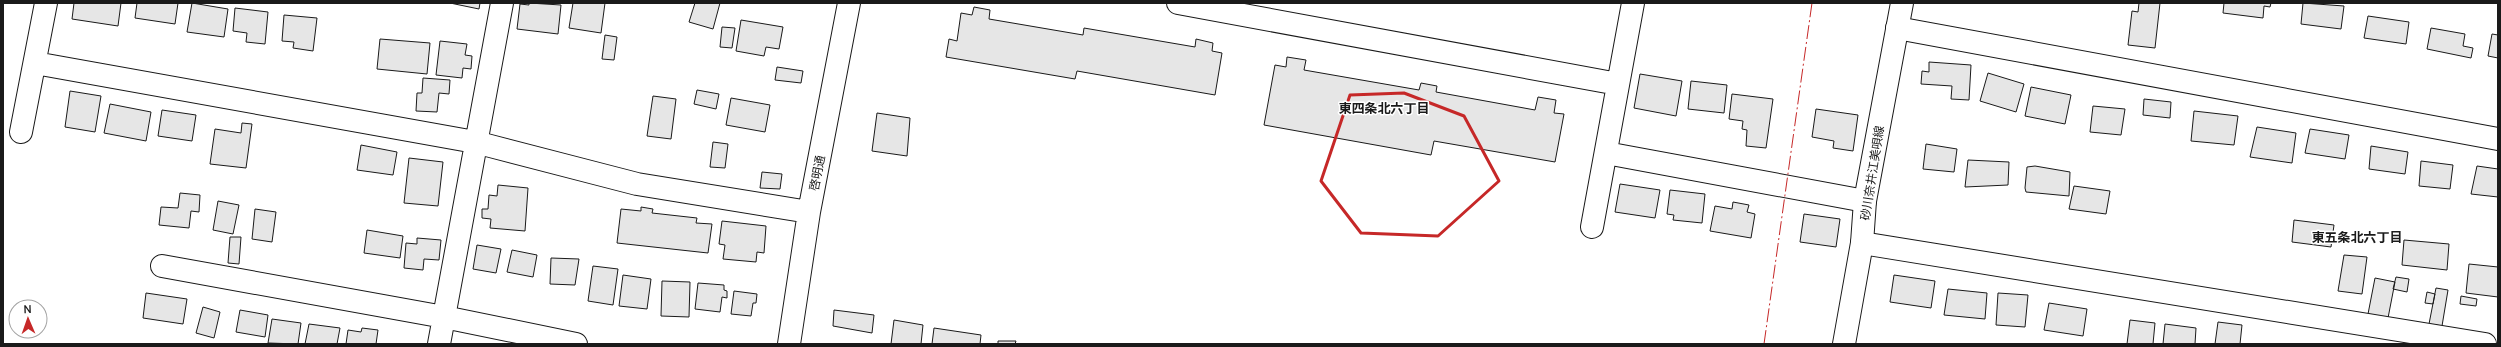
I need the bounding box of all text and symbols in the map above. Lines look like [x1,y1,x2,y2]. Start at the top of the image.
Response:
district label: 東四条北六丁目 [1338,99,1430,117]
street label: 砂川奈井江美唄線 [1856,124,1888,222]
street label: 啓明通 [805,154,829,192]
district label: 東五条北六丁目 [2311,228,2403,246]
north arrow [8,299,48,339]
text: N [23,301,32,316]

